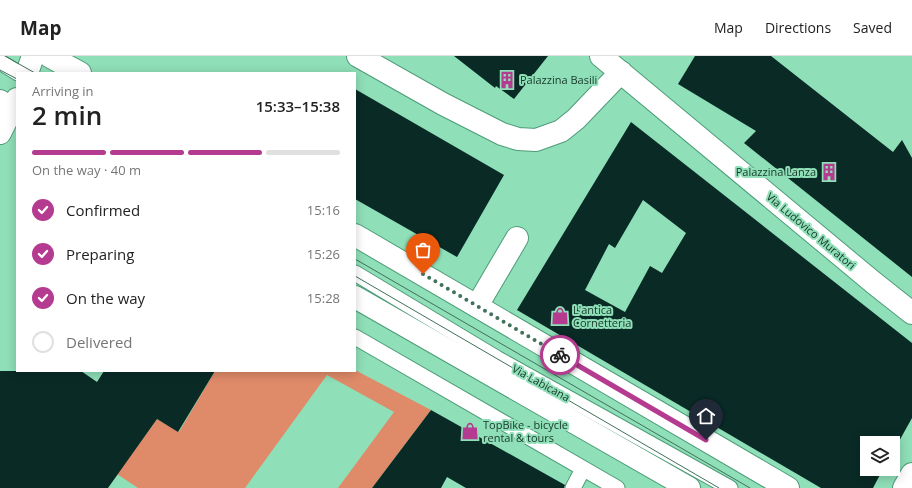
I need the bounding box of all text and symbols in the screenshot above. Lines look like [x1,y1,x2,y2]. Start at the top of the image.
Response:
text: Map [20,15,61,41]
text: Map [714,18,743,37]
text: Directions [765,18,831,37]
text: Saved [853,18,892,37]
building icon: Palazzina Basili [497,70,517,90]
place label: Palazzina Basili [520,72,597,87]
text: Arriving in [32,82,94,100]
text: 15:33–15:38 [256,96,340,116]
text: 2 min [32,97,102,133]
text: On the way · 40 m [32,161,141,179]
building icon: Palazzina Lanza [819,162,839,182]
place label: Palazzina Lanza [736,164,816,179]
street label: Via Ludovico Muratori [764,189,859,272]
icon: check [32,199,54,221]
text: Confirmed [66,200,140,220]
text: 15:16 [307,201,340,219]
pin [406,233,440,274]
icon: bag [412,239,434,261]
icon: check [32,243,54,265]
text: Preparing [66,244,134,264]
text: 15:26 [307,245,340,263]
icon: check [32,287,54,309]
text: On the way [66,288,145,308]
text: 15:28 [307,289,340,307]
place label: L'antica Cornetteria [573,302,631,330]
shop icon: L'antica Cornetteria [550,306,570,326]
text: Delivered [66,332,133,352]
courier [540,335,580,375]
icon: bike [549,344,571,366]
street label: Via Labicana [510,361,573,405]
pin [689,399,723,440]
icon: home [695,405,717,427]
place label: TopBike - bicycle rental & tours [483,417,568,445]
shop icon: TopBike - bicycle rental & tours [460,421,480,441]
map controls [860,436,900,476]
button: layers [860,436,900,476]

